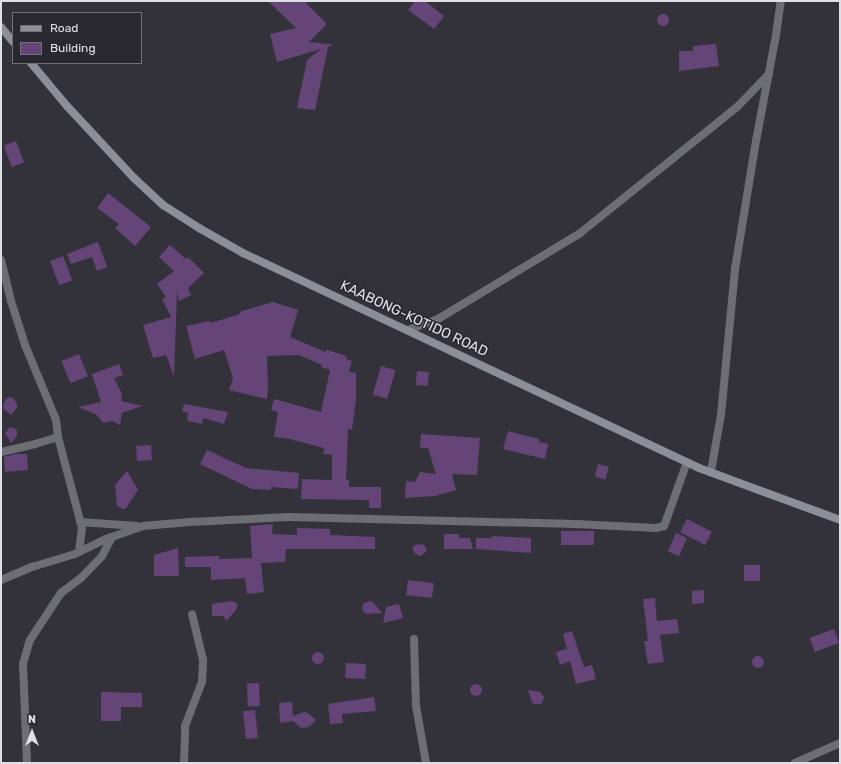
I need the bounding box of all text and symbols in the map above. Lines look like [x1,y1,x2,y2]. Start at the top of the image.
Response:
legend [12,12,142,64]
text: Road [50,21,78,35]
text: Building [50,41,96,55]
street label: KAABONG-KOTIDO ROAD [337,277,491,361]
north arrow [12,712,52,752]
text: N [28,713,36,726]

